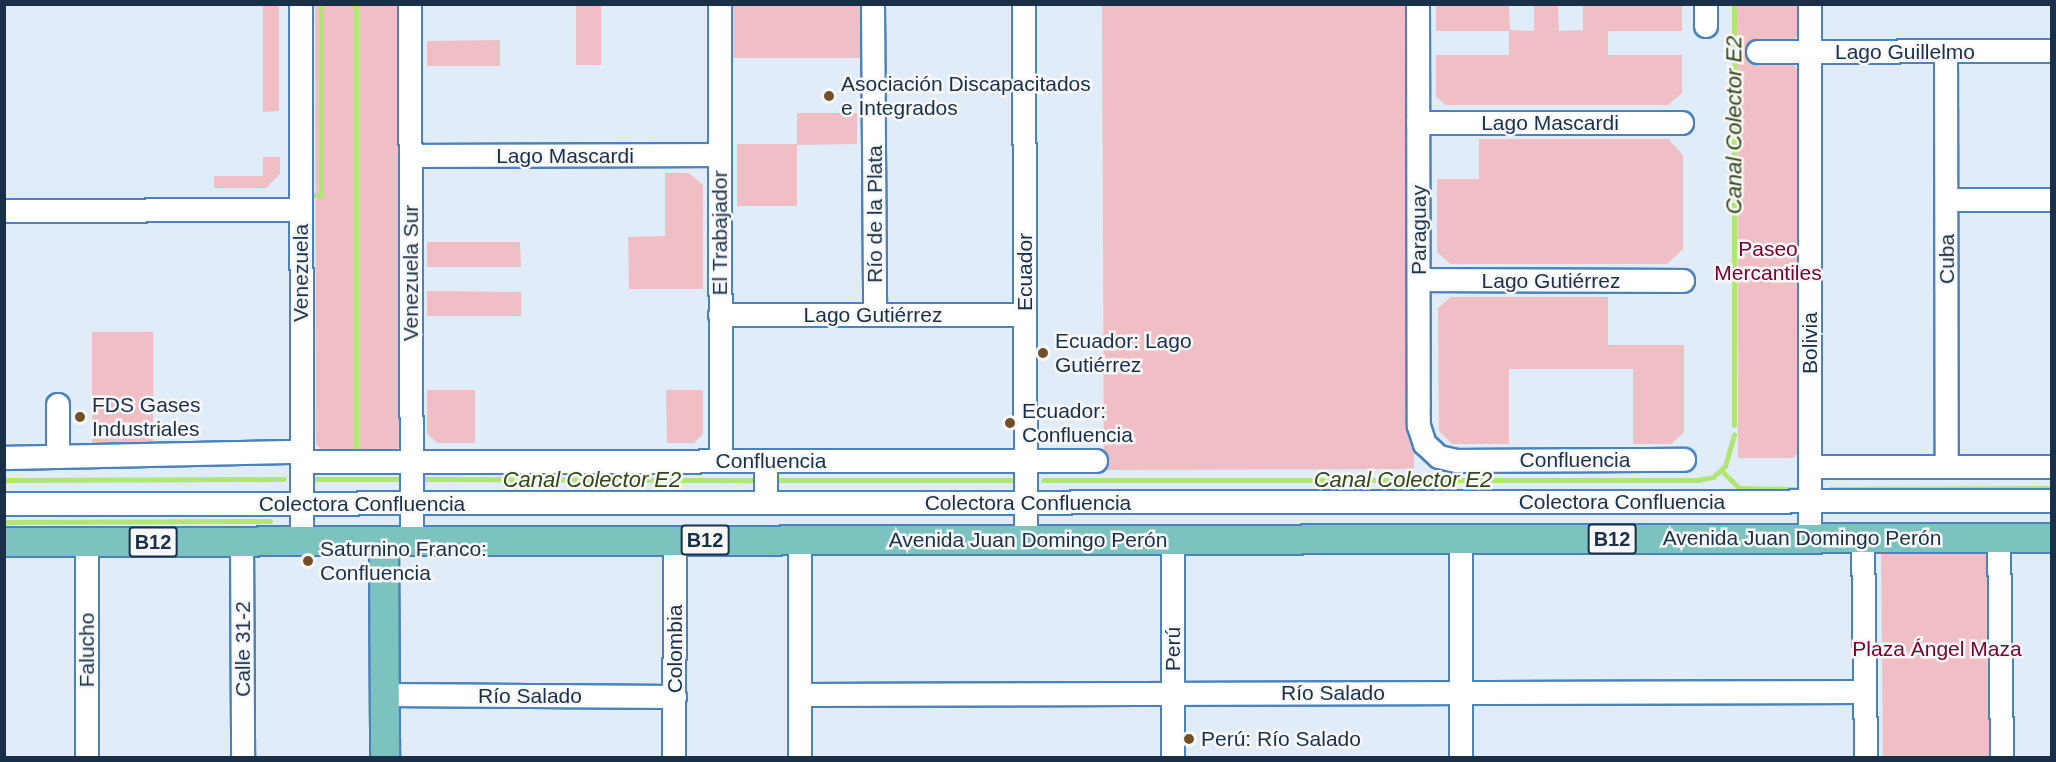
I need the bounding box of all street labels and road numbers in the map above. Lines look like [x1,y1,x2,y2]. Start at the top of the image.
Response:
street label: Lago Guillelmo [1835,39,1975,65]
street label: Lago Mascardi [1481,110,1619,136]
street label: Lago Mascardi [496,143,634,169]
street label: Río de la Plata [862,145,888,283]
street label: El Trabajador [707,170,733,296]
street label: Paraguay [1406,185,1432,275]
street label: Venezuela Sur [398,205,424,341]
street label: Venezuela [288,224,314,322]
street label: Ecuador [1012,233,1038,311]
street label: Cuba [1934,234,1960,284]
street label: Lago Gutiérrez [1482,268,1620,294]
street label: Lago Gutiérrez [804,302,942,328]
street label: Bolivia [1797,312,1823,374]
street label: Confluencia [1520,447,1630,473]
street label: Confluencia [716,448,826,474]
street label: Colectora Confluencia [1519,489,1725,515]
street label: Colectora Confluencia [925,490,1131,516]
street label: Colectora Confluencia [259,491,465,517]
road number: B12 [1586,522,1638,556]
road number: B12 [680,523,730,557]
road number: B12 [128,525,178,559]
street label: Avenida Juan Domingo Perón [1663,525,1941,551]
street label: Avenida Juan Domingo Perón [889,527,1167,553]
street label: Calle 31-2 [230,601,256,697]
street label: Colombia [662,605,688,693]
street label: Falucho [74,613,100,687]
street label: Perú [1160,627,1186,671]
street label: Río Salado [1281,680,1385,706]
street label: Río Salado [478,683,582,709]

